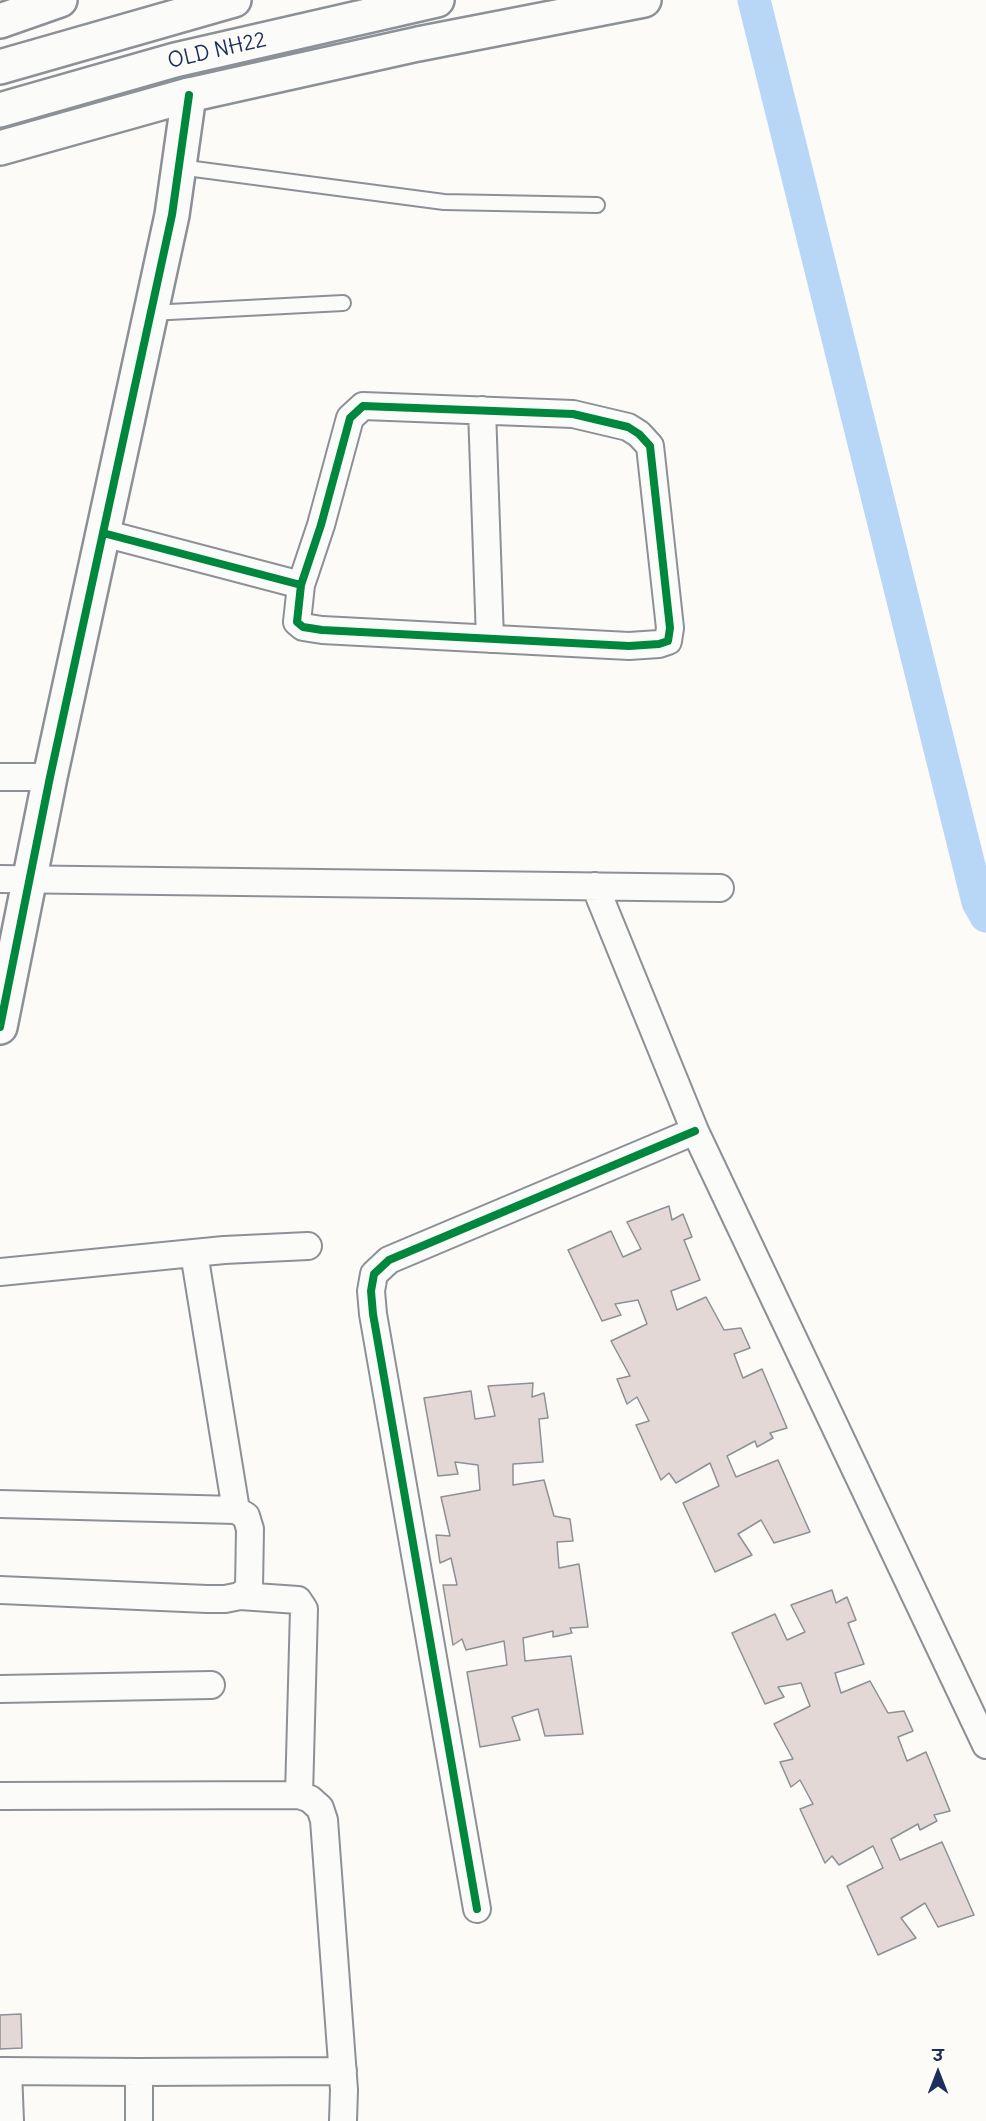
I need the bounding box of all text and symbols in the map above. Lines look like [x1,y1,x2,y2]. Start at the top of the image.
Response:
street label: OLD NH22 [165,27,269,75]
north arrow [908,2043,968,2103]
text: उ [933,2045,943,2065]

